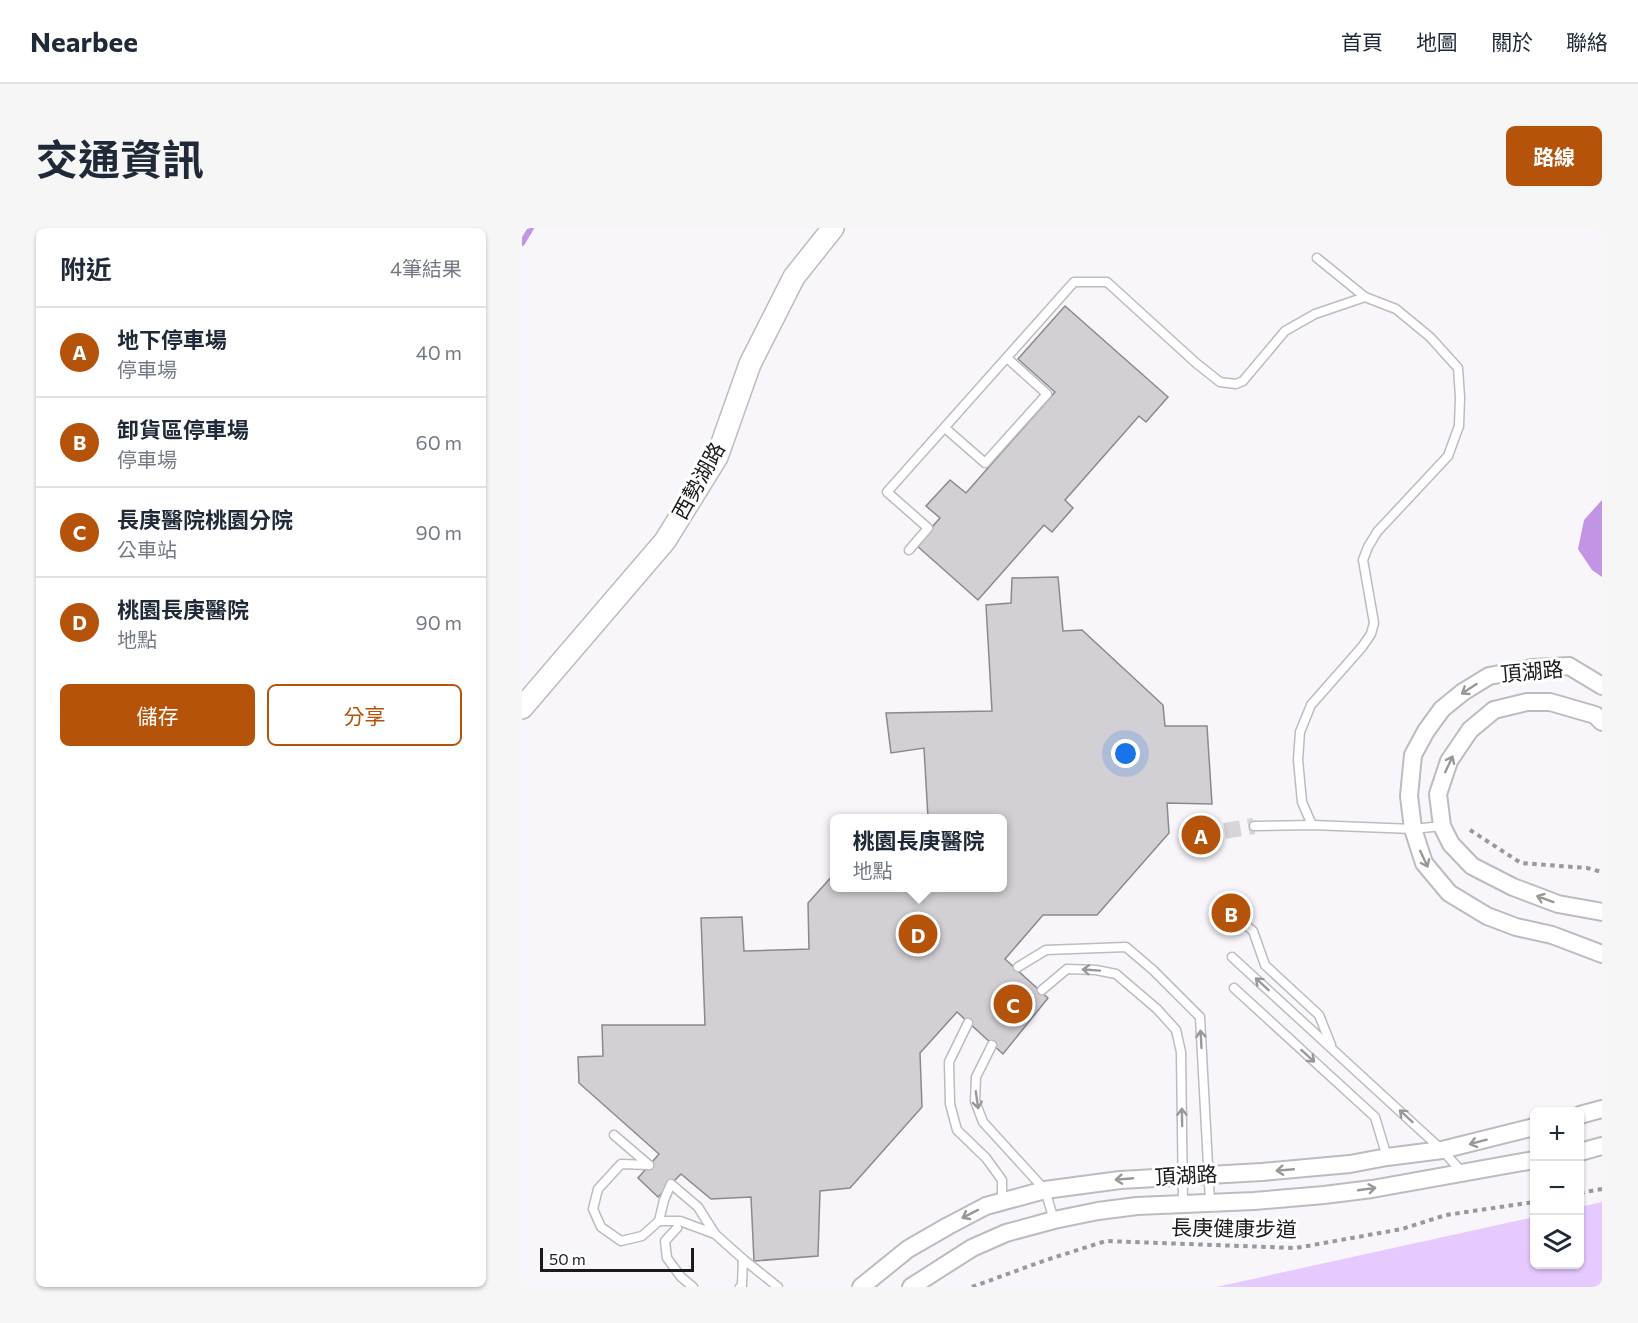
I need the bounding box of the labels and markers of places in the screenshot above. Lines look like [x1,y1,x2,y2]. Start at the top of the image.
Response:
pin: A [1182,812,1220,858]
pin: B [1212,890,1250,936]
pin: D [898,912,938,956]
pin: C [994,982,1032,1026]

